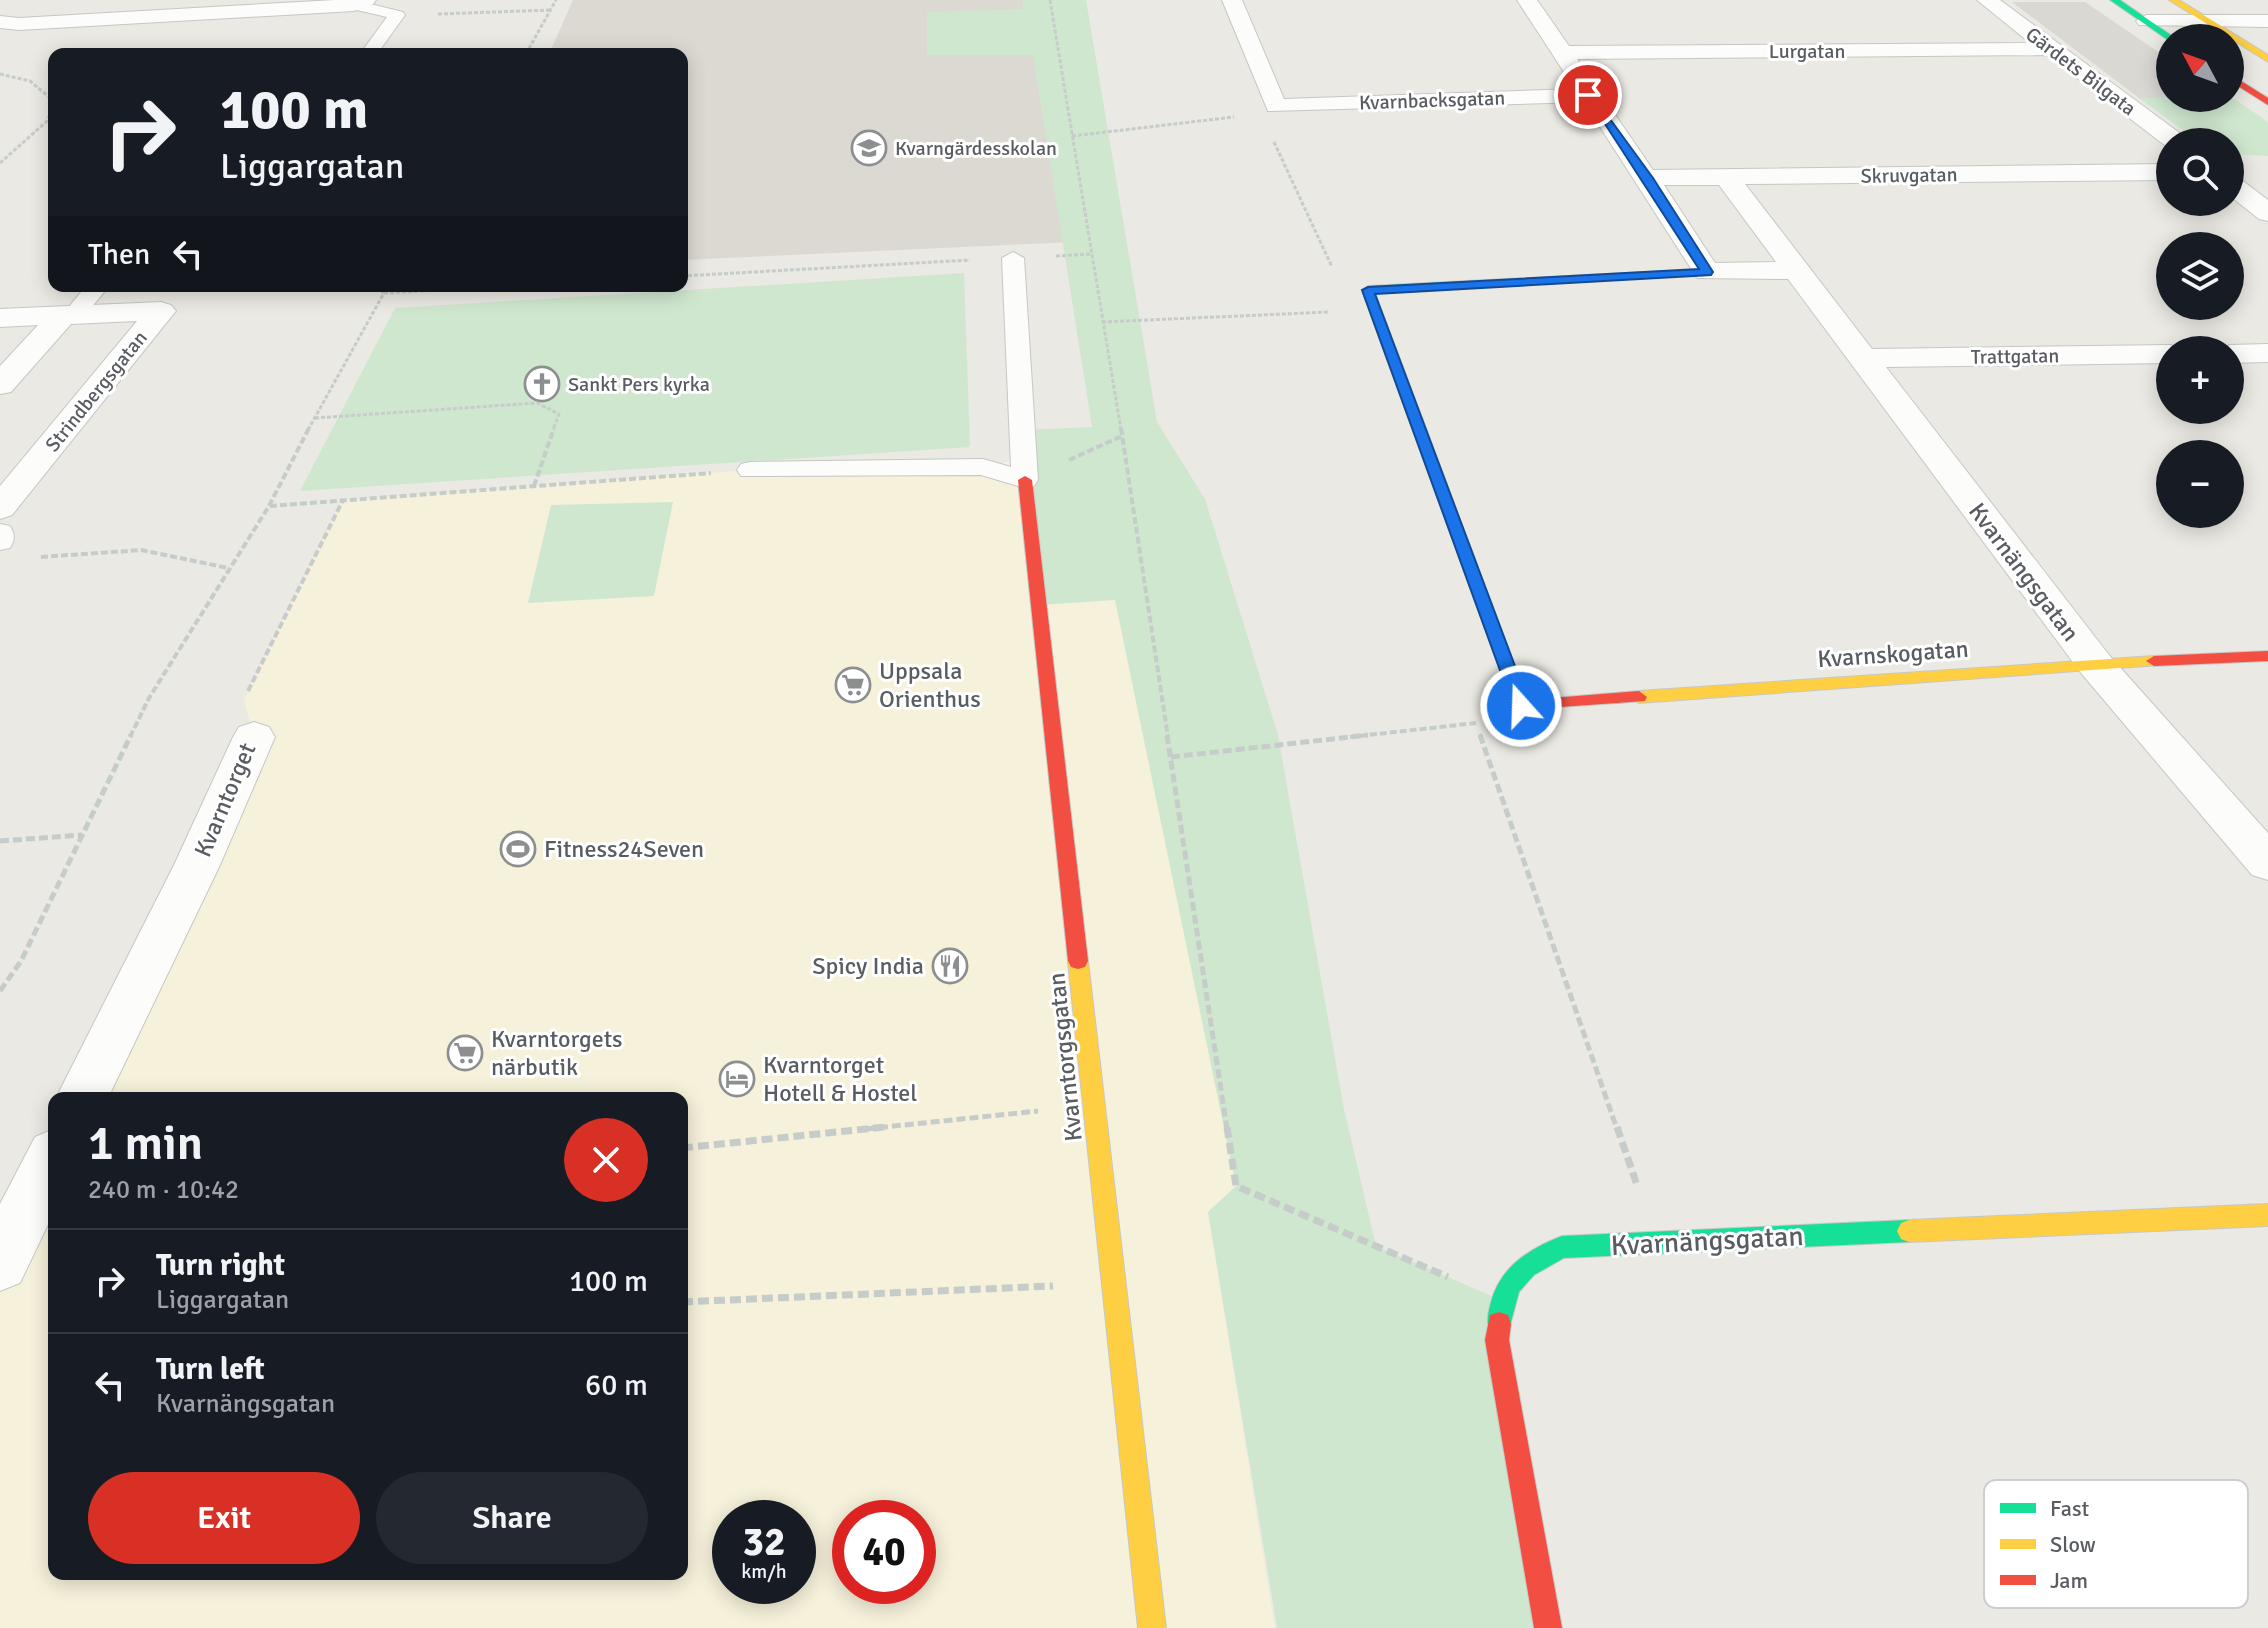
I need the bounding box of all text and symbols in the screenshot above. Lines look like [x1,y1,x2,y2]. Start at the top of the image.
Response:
street label: Gärdets Bilgata [2021,22,2141,121]
north arrow [2156,24,2244,112]
map controls [2156,24,2244,528]
street label: Lurgatan [1769,39,1845,64]
pin [1554,61,1622,129]
icon: arrive [1566,73,1610,117]
text: 100 m [220,75,368,144]
icon: right [88,80,192,184]
street label: Kvarnbacksgatan [1358,85,1506,116]
button: search [2156,128,2244,216]
school or university icon: Kvarngärdesskolan [850,129,888,167]
place label: Kvarngärdesskolan [895,136,1057,161]
text: Liggargatan [220,144,404,189]
street label: Skruvgatan [1860,162,1958,189]
icon: left [166,232,210,276]
button: layers [2156,232,2244,320]
text: Then [88,236,150,273]
street label: Strindbergsgatan [40,326,153,457]
button: + [2156,336,2244,424]
street label: Trattgatan [1971,343,2059,370]
church icon: Sankt Pers kyrka [523,365,561,403]
place label: Sankt Pers kyrka [568,372,710,397]
button: − [2156,440,2244,528]
street label: Kvarnängsgatan [1962,497,2086,647]
street label: Kvarnskogatan [1816,634,1970,674]
place label: Uppsala Orienthus [879,656,981,714]
position arrow [1479,664,1563,748]
supermarket icon: Uppsala Orienthus [834,666,872,704]
street label: Kvarntorget [188,738,262,862]
sports icon: Fitness24Seven [499,830,537,868]
place label: Fitness24Seven [544,834,704,864]
restaurant icon: Spicy India [931,947,969,985]
place label: Spicy India [812,951,924,981]
street label: Kvarntorgsgatan [1041,971,1089,1143]
place label: Kvarntorgets närbutik [491,1024,623,1082]
supermarket icon: Kvarntorgets närbutik [446,1034,484,1072]
place label: Kvarntorget Hotell & Hostel [763,1050,917,1108]
hotel icon: Kvarntorget Hotell & Hostel [718,1060,756,1098]
text: 1 min [88,1114,203,1173]
button: close [564,1118,648,1202]
text: 240 m · 10:42 [88,1174,239,1206]
street label: Kvarnängsgatan [1610,1219,1804,1263]
text: Turn right [156,1247,285,1284]
icon: right [88,1259,132,1303]
text: 100 m [569,1263,648,1300]
text: Liggargatan [156,1284,289,1316]
text: Turn left [156,1351,265,1388]
icon: left [88,1363,132,1407]
text: 60 m [585,1367,648,1404]
text: Kvarnängsgatan [156,1388,335,1420]
button: Exit [88,1472,360,1564]
button: Share [376,1472,648,1564]
legend [1984,1480,2248,1608]
text: Fast [2050,1495,2090,1522]
speed limit sign: 40 [832,1500,936,1604]
text: 32 [742,1517,786,1567]
text: Slow [2050,1531,2096,1558]
text: km/h [741,1559,787,1584]
text: Jam [2050,1567,2088,1594]

